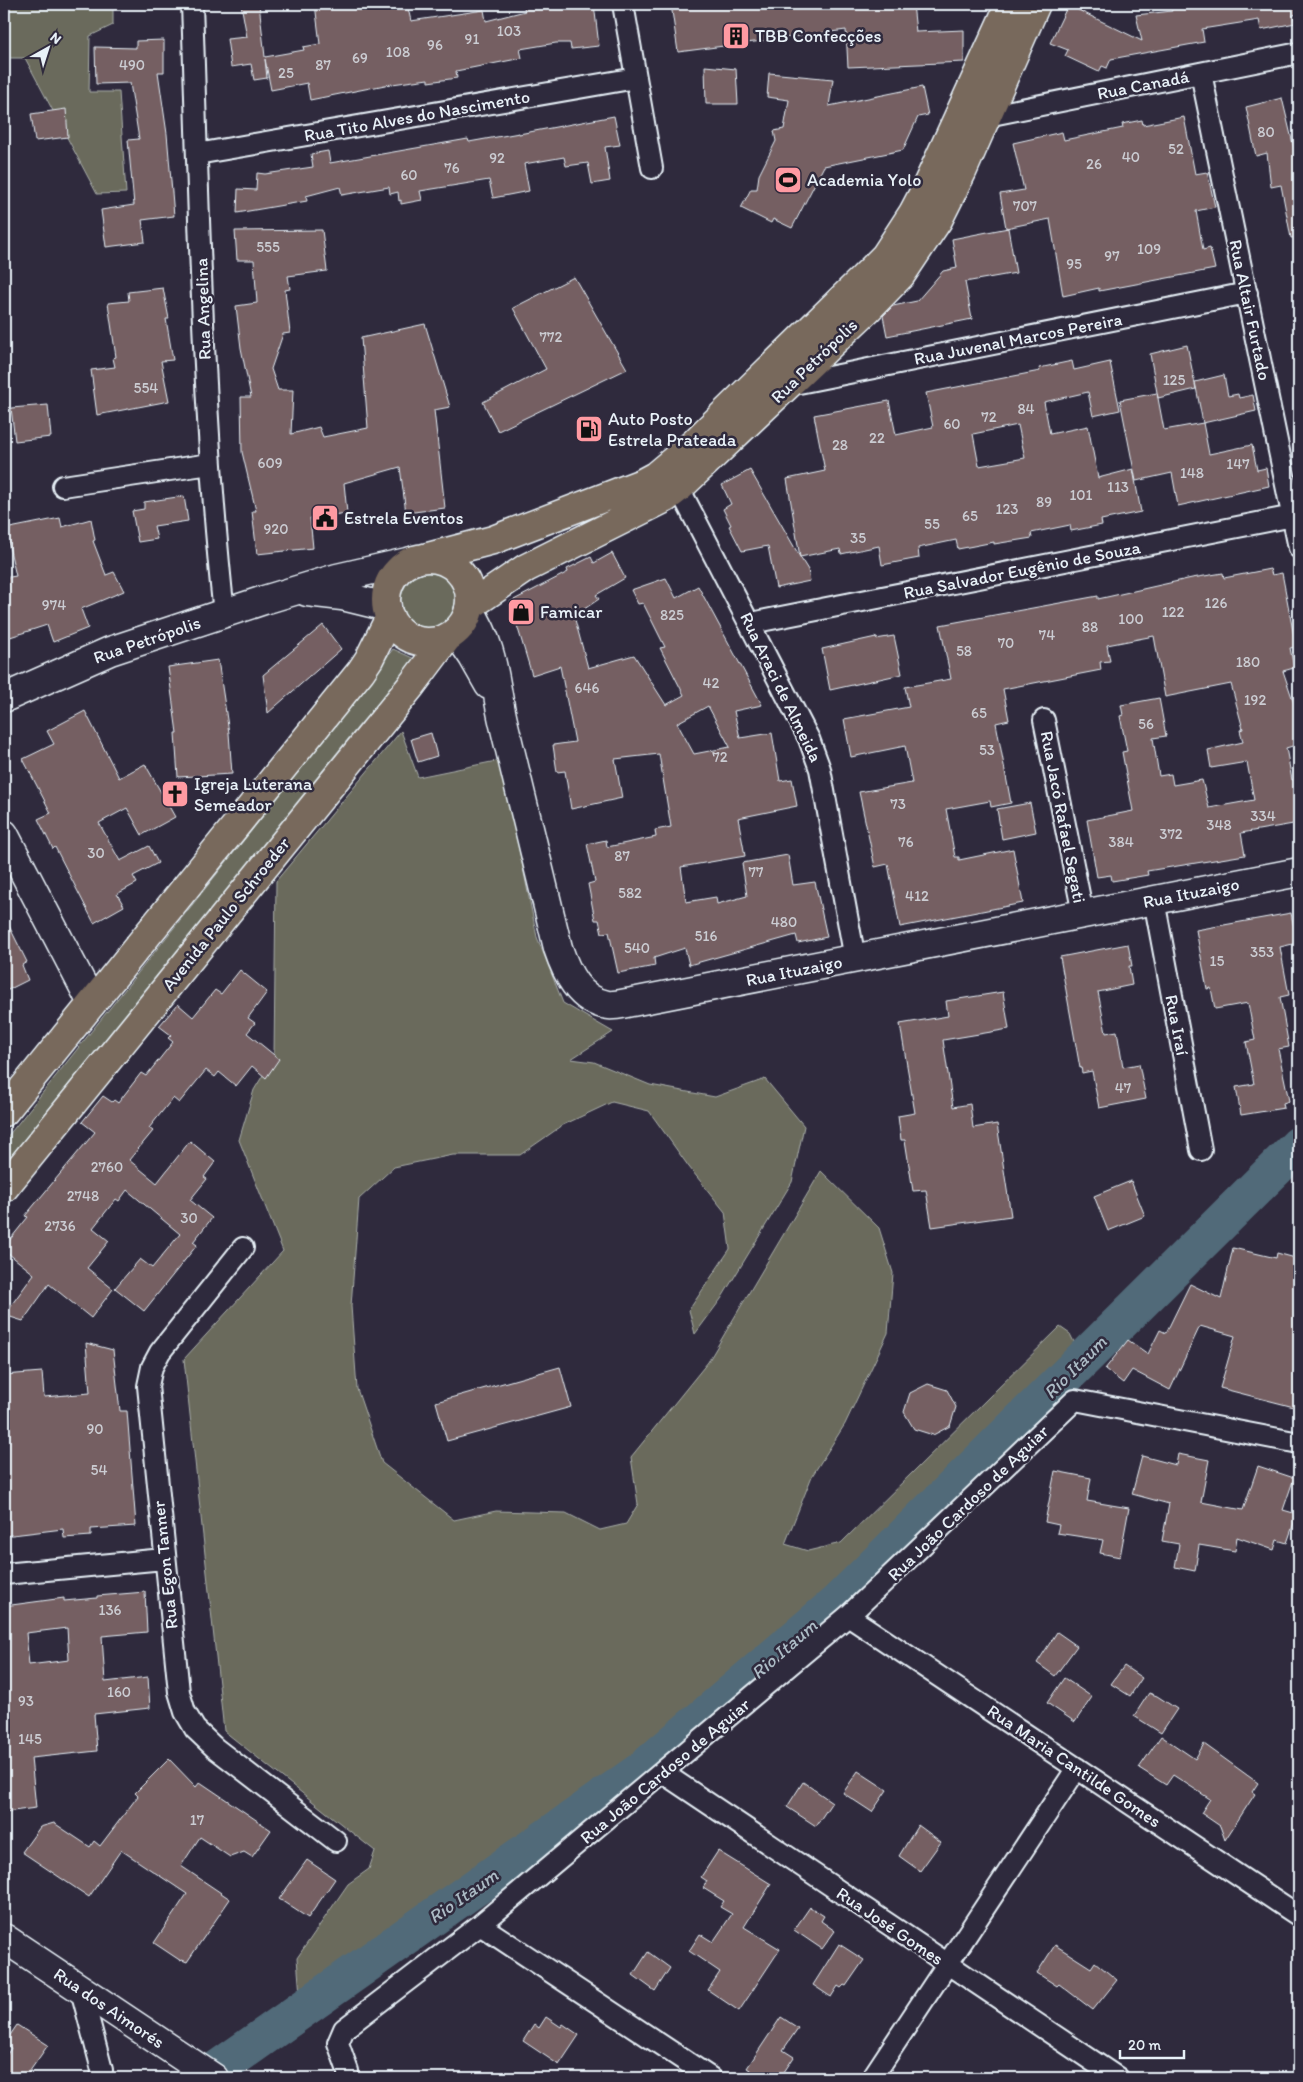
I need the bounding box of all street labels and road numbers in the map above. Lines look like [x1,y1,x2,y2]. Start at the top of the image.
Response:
street label: Rua Canadá [1095,65,1191,105]
street label: Rua Tito Alves do Nascimento [302,85,532,147]
street label: Rua Altair Furtado [1224,238,1276,382]
street label: Rua Angelina [190,258,216,360]
street label: Rua Juvenal Marcos Pereira [912,308,1124,370]
street label: Rua Petrópolis [766,314,862,408]
street label: Rua Salvador Eugênio de Souza [902,536,1143,604]
street label: Rua Araci de Almeida [735,608,827,766]
street label: Rua Petrópolis [91,611,203,669]
street label: Rua Jacó Rafael Segati [1035,729,1091,905]
street label: Avenida Paulo Schroeder [157,832,295,995]
street label: Rua Ituzaigo [1141,873,1241,913]
street label: Rua Ituzaigo [744,951,844,991]
street label: Rua Iraí [1160,993,1194,1058]
street label: Rua João Cardoso de Aguiar [883,1420,1054,1586]
street label: Rua Egon Tanner [147,1499,183,1630]
street label: Rua João Cardoso de Aguiar [575,1693,755,1849]
street label: Rua Maria Cantilde Gomes [983,1700,1165,1832]
street label: Rua José Gomes [832,1882,948,1970]
street label: Rua dos Aimorés [49,1963,169,2053]

